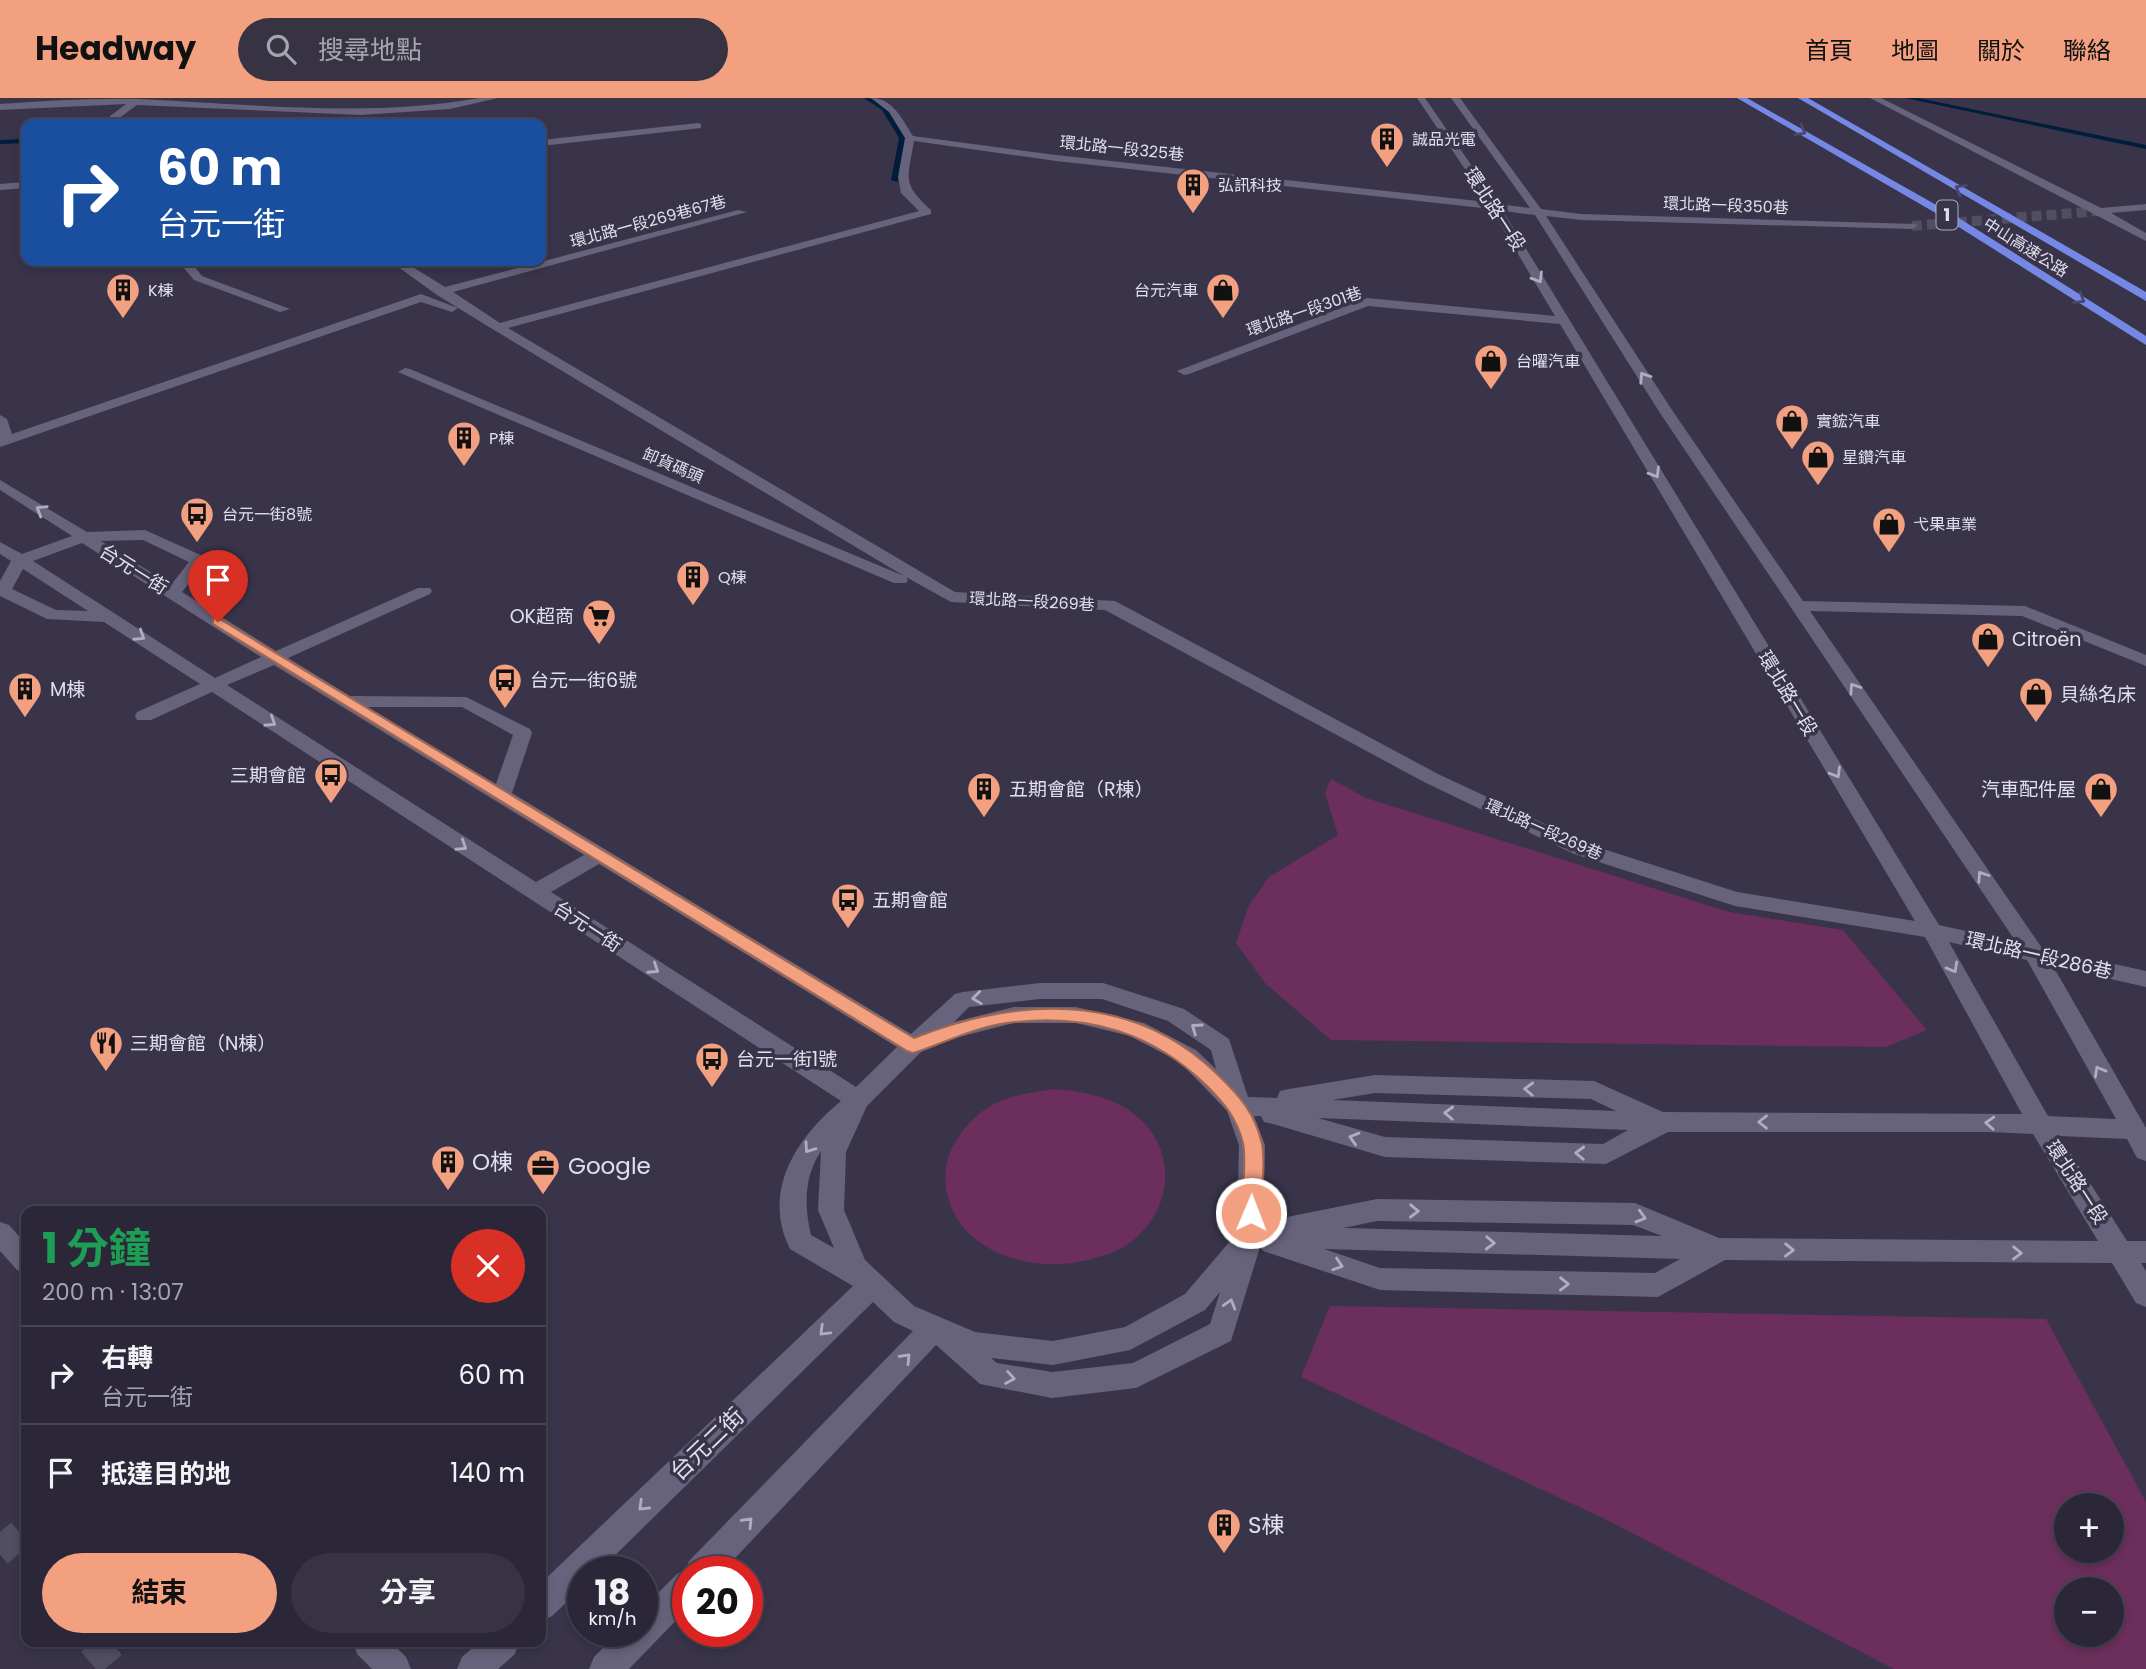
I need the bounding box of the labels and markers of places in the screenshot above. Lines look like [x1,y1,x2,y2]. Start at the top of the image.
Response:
building icon: 誠品光電 [1368,120,1406,169]
place label: 誠品光電 [1412,128,1476,151]
building icon: 弘訊科技 [1174,166,1212,215]
place label: 弘訊科技 [1218,174,1282,197]
building icon: K棟 [104,271,142,320]
shop icon: 台元汽車 [1204,271,1242,320]
place label: K棟 [148,279,174,302]
place label: 台元汽車 [1134,279,1198,302]
shop icon: 台曜汽車 [1472,342,1510,391]
place label: 台曜汽車 [1516,350,1580,373]
shop icon: 實鋐汽車 [1773,402,1811,451]
place label: 實鋐汽車 [1816,410,1880,433]
building icon: P棟 [445,419,483,468]
place label: P棟 [489,427,514,450]
shop icon: 星鑽汽車 [1799,438,1837,487]
place label: 星鑽汽車 [1842,446,1906,469]
bus stop icon: 台元一街8號 [178,495,216,544]
place label: 台元一街8號 [222,503,312,526]
shop icon: 弋果車業 [1870,505,1908,554]
place label: 弋果車業 [1913,513,1977,536]
pin [188,550,248,622]
building icon: Q棟 [674,558,712,607]
place label: Q棟 [718,566,747,589]
supermarket icon: OK超商 [580,597,618,646]
place label: OK超商 [510,603,574,630]
shop icon: Citroën [1969,620,2007,669]
place label: Citroën [2012,626,2081,653]
bus stop icon: 台元一街6號 [486,661,524,710]
place label: 台元一街6號 [530,667,637,694]
building icon: M棟 [6,670,44,719]
shop icon: 貝絲名床 [2017,675,2055,724]
place label: M棟 [50,676,85,703]
place label: 貝絲名床 [2060,681,2136,708]
bus stop icon: 三期會館 [312,756,350,805]
place label: 三期會館 [230,762,306,789]
building icon: 五期會館（R棟） [965,770,1003,819]
shop icon: 汽車配件屋 [2082,770,2120,819]
place label: 五期會館（R棟） [1009,776,1154,803]
place label: 汽車配件屋 [1981,776,2076,803]
bus stop icon: 五期會館 [829,881,867,930]
place label: 五期會館 [872,887,948,914]
restaurant icon: 三期會館（N棟） [87,1024,125,1073]
place label: 三期會館（N棟） [130,1030,276,1057]
bus stop icon: 台元一街1號 [693,1040,731,1089]
place label: 台元一街1號 [736,1046,837,1073]
building icon: O棟 [429,1143,467,1192]
place label: O棟 [472,1146,513,1178]
office icon: Google [524,1147,562,1196]
place label: Google [568,1150,651,1182]
building icon: S棟 [1205,1506,1243,1555]
place label: S棟 [1248,1509,1285,1541]

